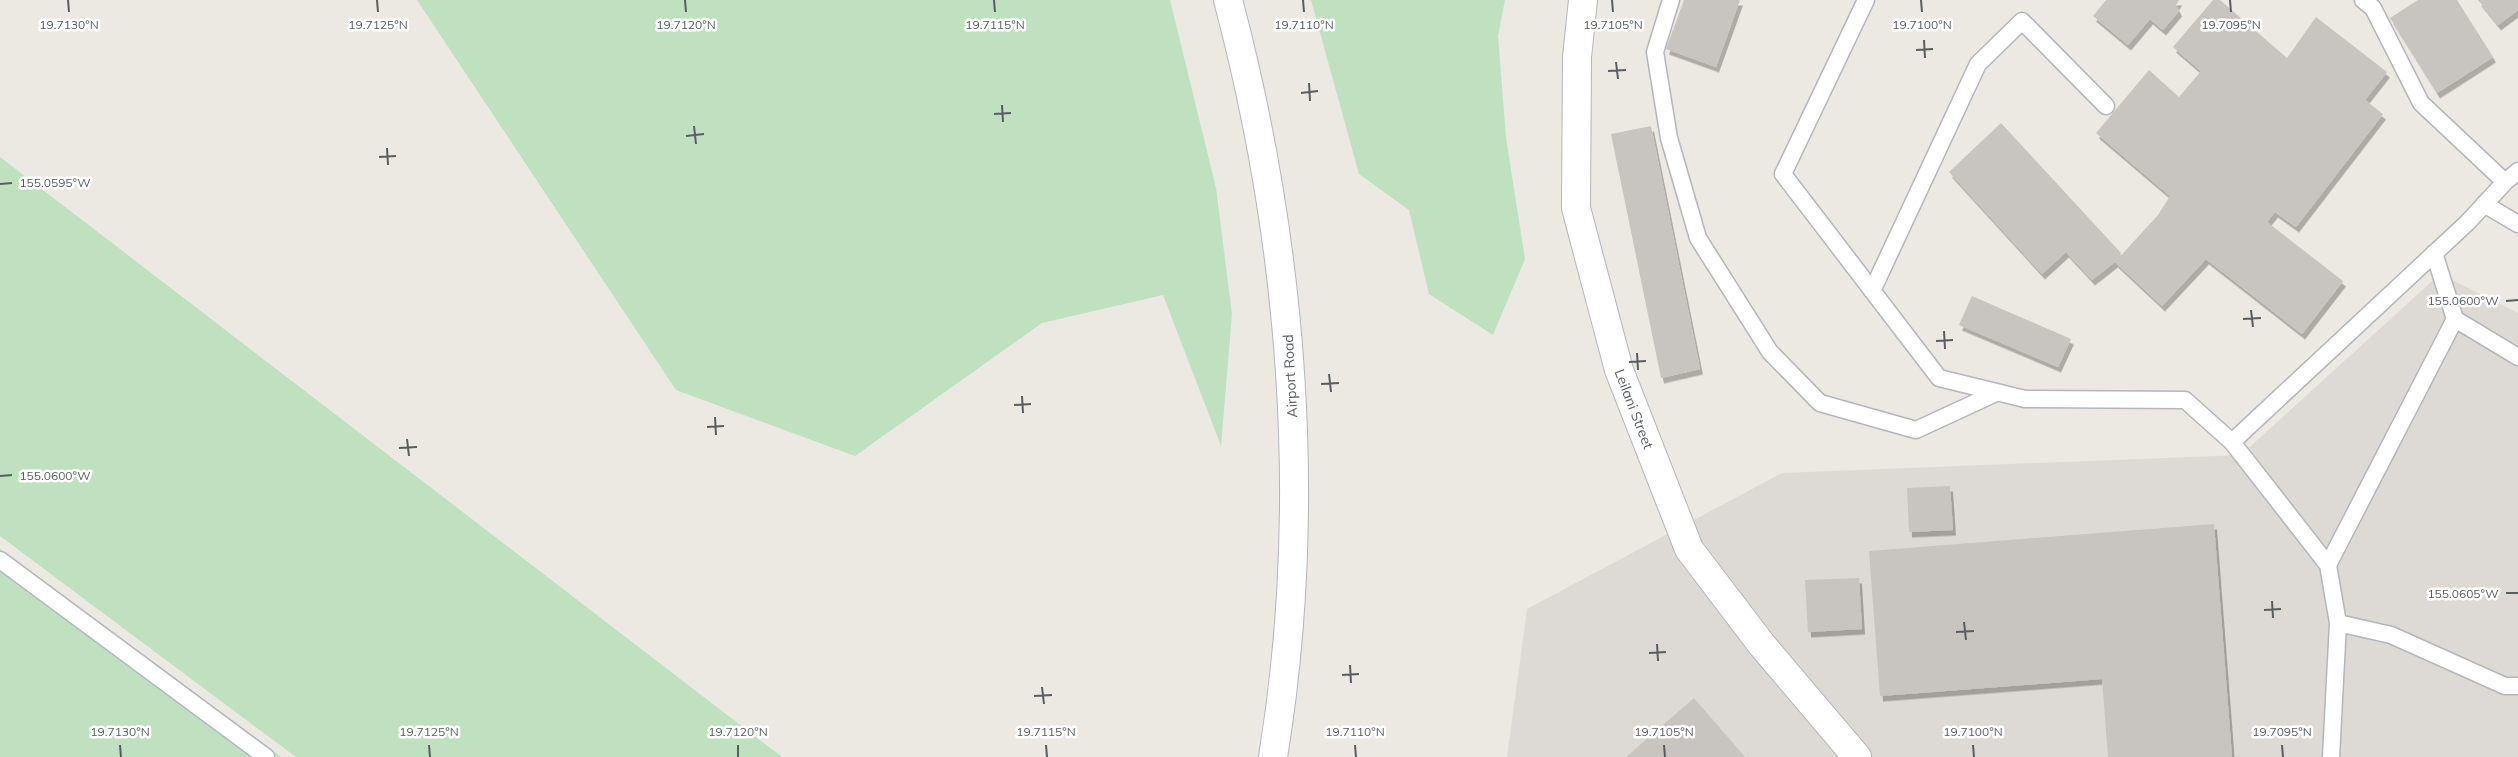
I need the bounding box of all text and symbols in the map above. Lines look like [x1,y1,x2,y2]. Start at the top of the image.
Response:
text: 19.7130°N [39,17,99,32]
text: 19.7125°N [348,17,408,32]
text: 19.7120°N [656,17,716,32]
text: 19.7115°N [965,17,1025,32]
text: 19.7110°N [1274,17,1334,32]
text: 19.7105°N [1583,17,1643,32]
text: 19.7100°N [1892,17,1952,32]
text: 19.7095°N [2201,17,2261,32]
text: 155.0595°W [19,175,91,190]
text: 155.0600°W [2427,293,2499,308]
street label: Airport Road [1279,334,1301,418]
street label: Leilani Street [1611,366,1658,452]
text: 155.0600°W [19,468,91,483]
text: 155.0605°W [2427,586,2499,601]
text: 19.7130°N [90,724,150,739]
text: 19.7125°N [399,724,459,739]
text: 19.7120°N [708,724,768,739]
text: 19.7115°N [1016,724,1076,739]
text: 19.7110°N [1325,724,1385,739]
text: 19.7105°N [1634,724,1694,739]
text: 19.7100°N [1943,724,2003,739]
text: 19.7095°N [2252,724,2312,739]

